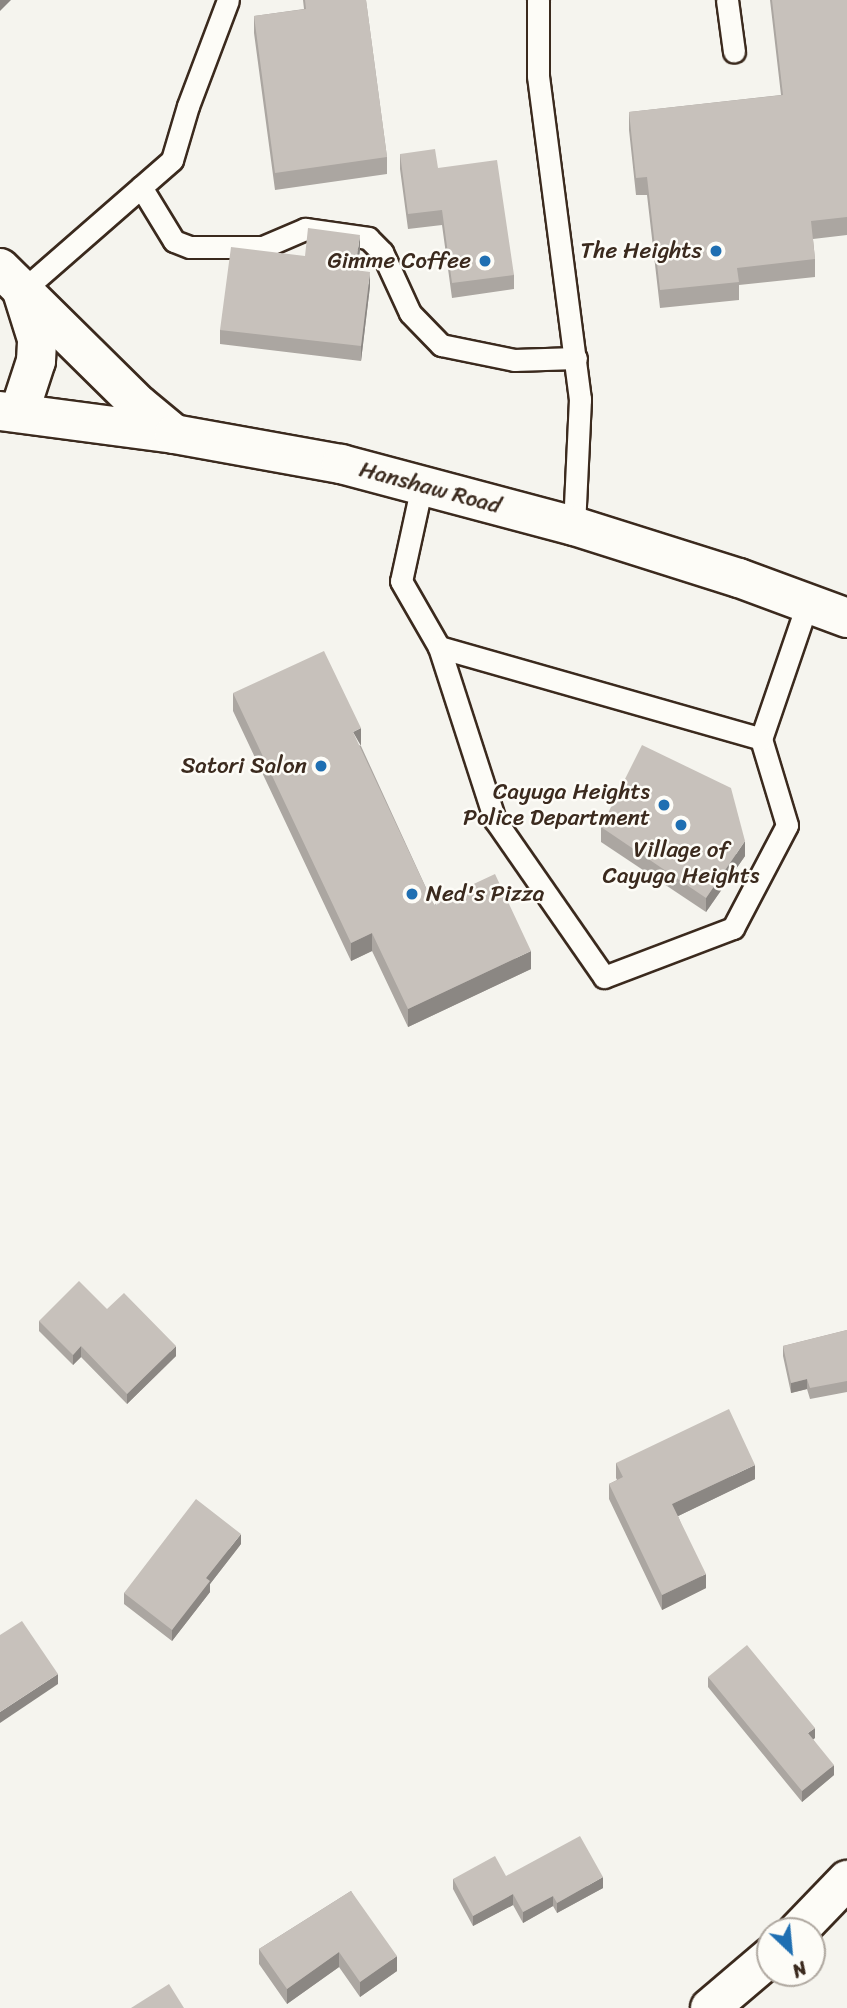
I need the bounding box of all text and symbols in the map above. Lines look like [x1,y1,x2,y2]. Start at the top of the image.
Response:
place label: The Heights [581,237,702,265]
marker: The Heights [708,243,724,259]
place label: Gimme Coffee [328,247,471,275]
marker: Gimme Coffee [477,253,493,269]
street label: Hanshaw Road [356,456,504,520]
place label: Satori Salon [181,752,307,780]
marker: Satori Salon [313,758,329,774]
place label: Cayuga Heights Police Department [465,778,650,832]
marker: Cayuga Heights Police Department [656,797,672,813]
marker: Village of Cayuga Heights [673,817,689,833]
place label: Village of Cayuga Heights [602,836,760,890]
place label: Ned's Pizza [426,880,545,908]
marker: Ned's Pizza [404,886,420,902]
north arrow [756,1917,826,1987]
text: N [786,1952,813,1987]

